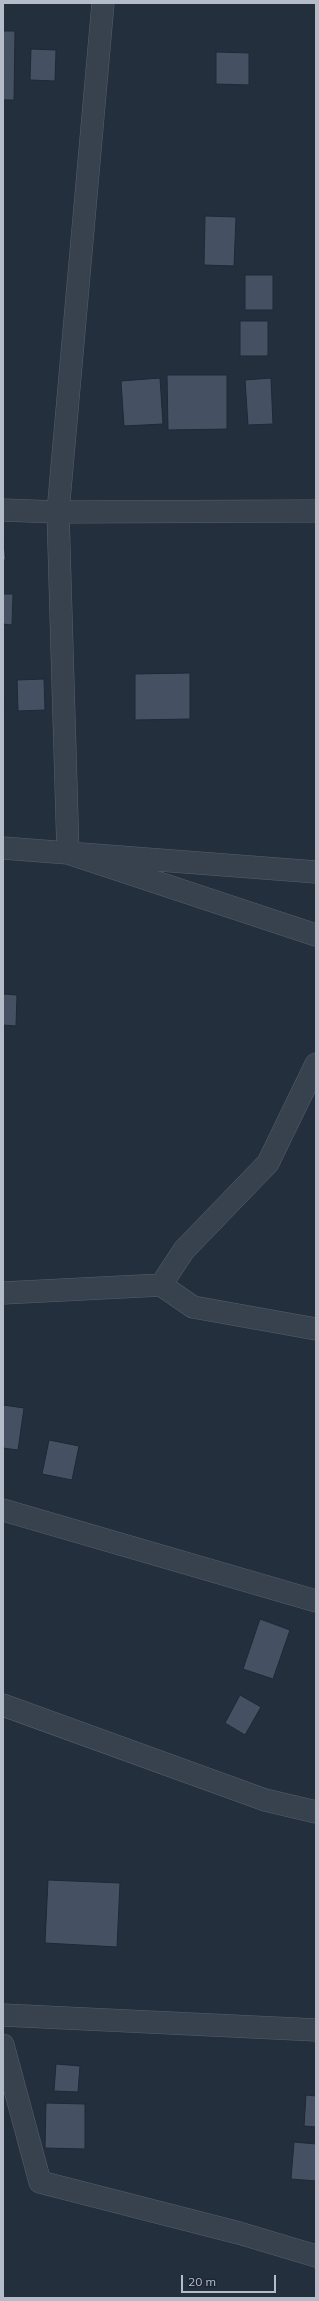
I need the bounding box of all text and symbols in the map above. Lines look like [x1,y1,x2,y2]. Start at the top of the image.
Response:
scale bar [183,2267,278,2293]
text: 20 m [188,2274,216,2289]

